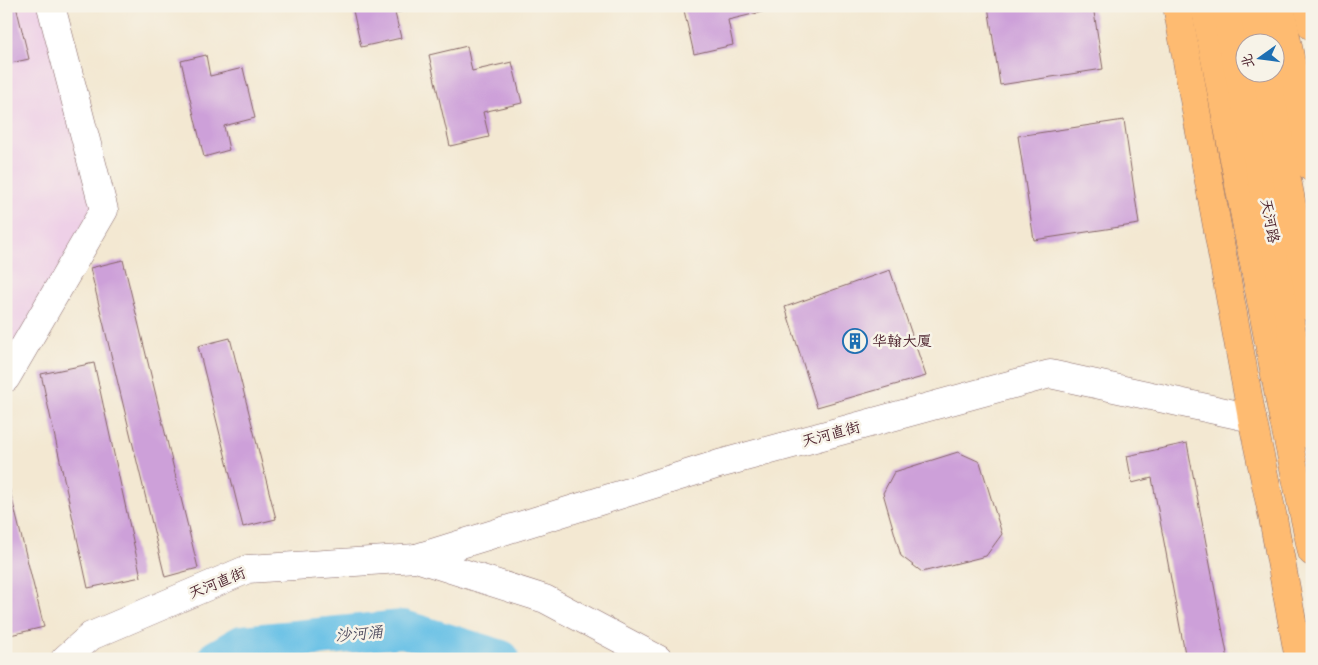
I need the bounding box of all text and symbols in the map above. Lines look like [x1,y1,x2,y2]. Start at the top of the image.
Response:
north arrow [1236,32,1286,82]
text: 北 [1237,52,1260,70]
street label: 天河路 [1255,197,1284,245]
building icon: 华翰大厦 [842,328,868,354]
place label: 华翰大厦 [872,331,932,352]
street label: 天河直街 [799,417,863,452]
street label: 天河直街 [185,562,249,604]
water label: 沙河涌 [334,621,385,647]

